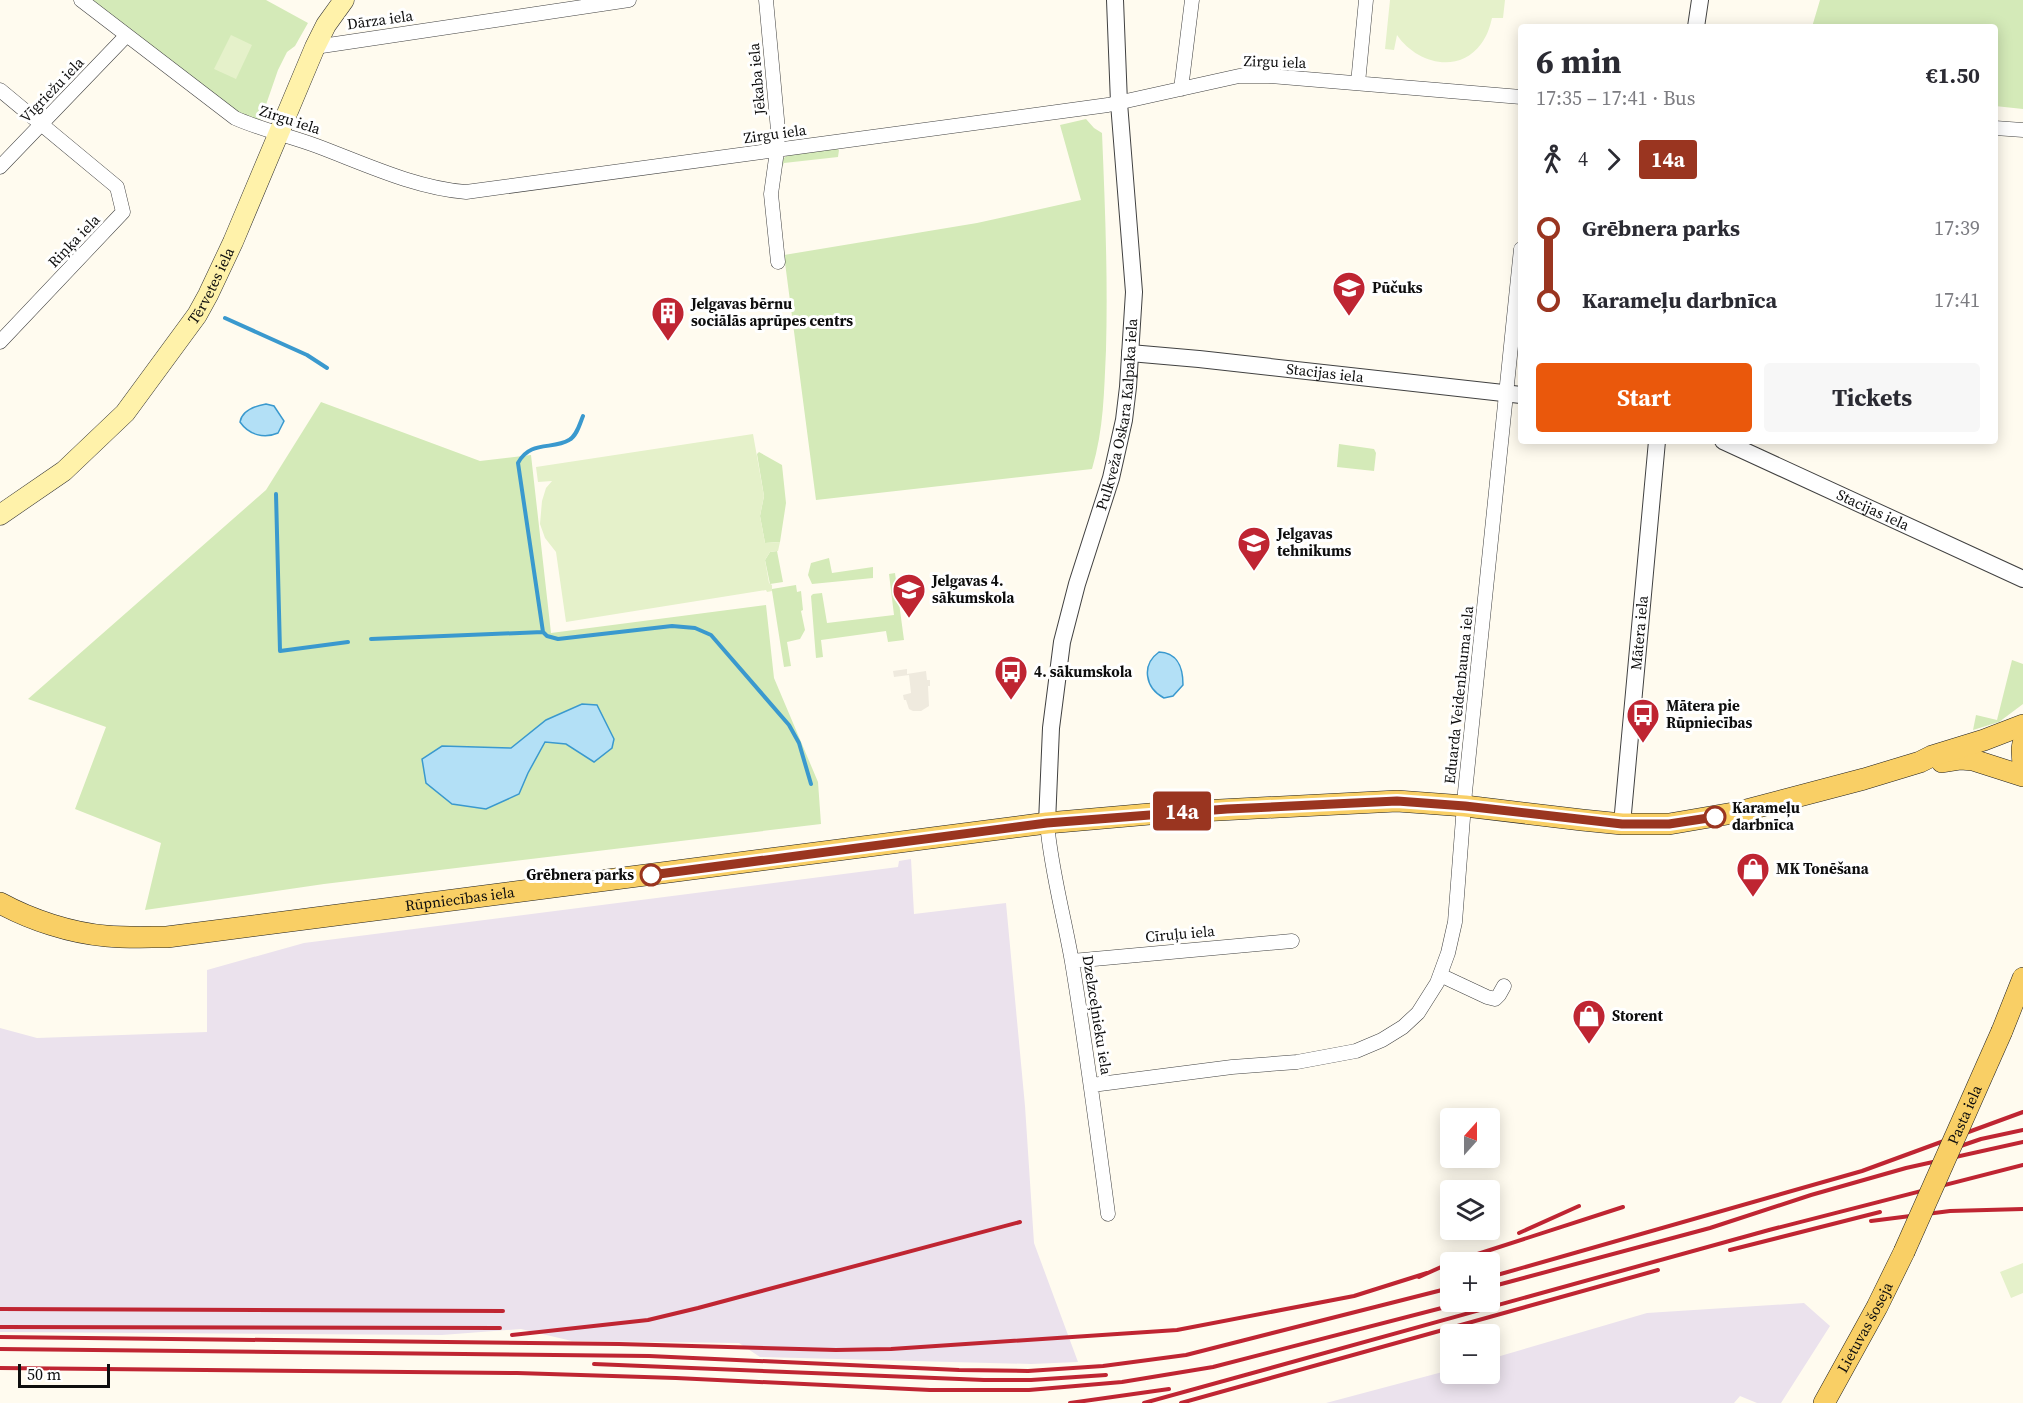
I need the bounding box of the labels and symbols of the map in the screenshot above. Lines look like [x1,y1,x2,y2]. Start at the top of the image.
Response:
street label: Dārza iela [346,4,415,35]
street label: Jēkaba iela [743,42,770,117]
street label: Zirgu iela [1243,50,1307,73]
street label: Vīgriežu iela [15,52,89,127]
street label: Zirgu iela [257,100,324,139]
street label: Zirgu iela [742,119,808,148]
street label: Riņķa iela [43,209,105,272]
street label: Tērvetes iela [183,243,239,328]
school or university icon: Pūčuks [1331,270,1367,317]
place label: Pūčuks [1372,277,1423,298]
place label: Jelgavas bērnu sociālās aprūpes centrs [690,293,853,331]
building icon: Jelgavas bērnu sociālās aprūpes centrs [650,295,686,342]
street label: Pulkveža Oskara Kalpaka iela [1090,317,1142,513]
street label: Stacijas iela [1285,358,1365,387]
street label: Stacijas iela [1833,484,1913,535]
place label: Jelgavas tehnikums [1276,523,1352,561]
school or university icon: Jelgavas tehnikums [1236,525,1272,572]
place label: Jelgavas 4. sākumskola [931,570,1016,608]
school or university icon: Jelgavas 4. sākumskola [891,572,927,619]
street label: Mātera iela [1625,594,1653,671]
street label: Eduarda Veidenbauma iela [1439,605,1478,785]
bus stop icon: 4. sākumskola [993,654,1029,701]
place label: 4. sākumskola [1034,661,1133,682]
place label: Mātera pie Rūpniecības [1666,695,1752,733]
bus stop icon: Mātera pie Rūpniecības [1625,697,1661,744]
line badge: 14a [1148,792,1216,830]
place label: Karameļu darbnīca [1732,797,1800,835]
marker: Karameļu darbnīca [1704,806,1726,828]
shop icon: MK Tonēšana [1735,851,1771,898]
place label: MK Tonēšana [1776,858,1870,879]
place label: Grēbnera parks [526,864,634,885]
marker: Grēbnera parks [640,864,662,886]
street label: Rūpniecības iela [404,881,516,916]
street label: Cīruļu iela [1144,920,1216,947]
street label: Dzelzceļnieku iela [1078,954,1117,1077]
shop icon: Storent [1571,998,1607,1045]
place label: Storent [1612,1005,1663,1026]
street label: Pasta iela [1942,1081,1987,1148]
north arrow [1440,1108,1500,1168]
street label: Lietuvas šoseja [1832,1278,1898,1376]
scale bar [18,1361,110,1388]

